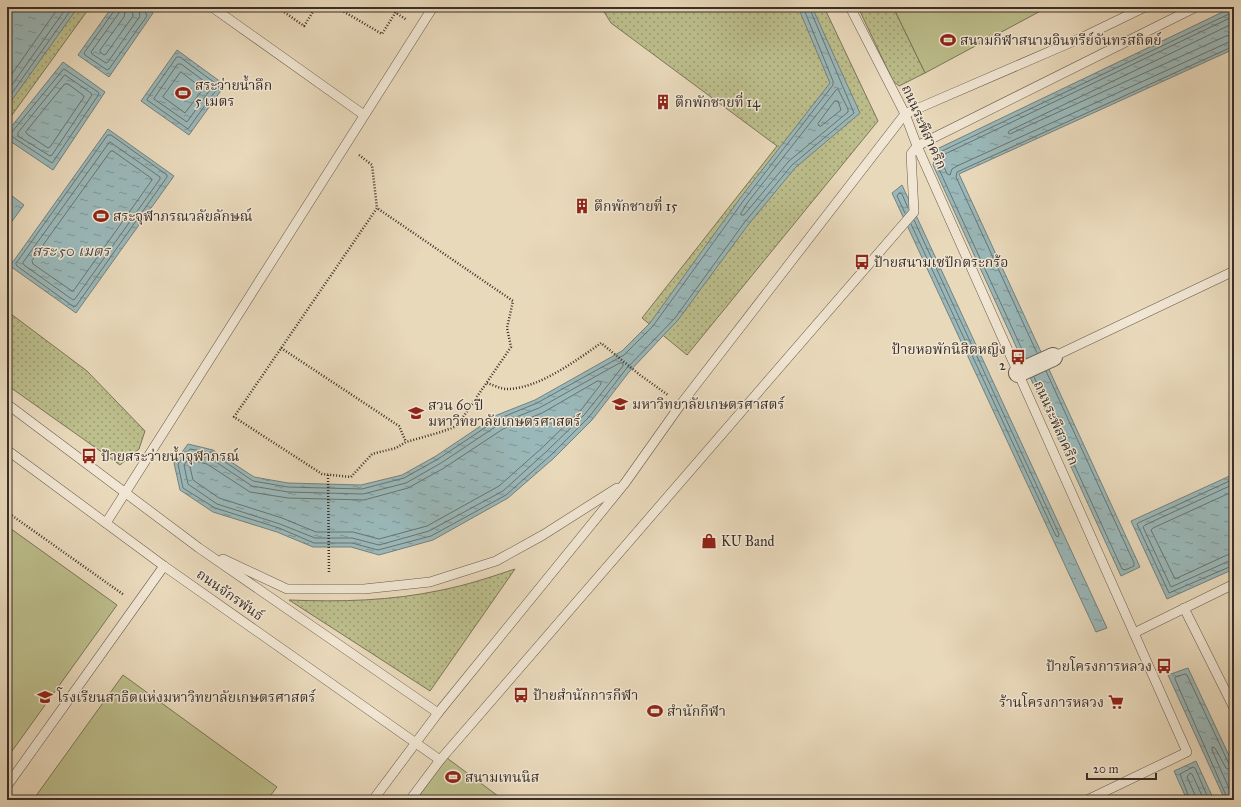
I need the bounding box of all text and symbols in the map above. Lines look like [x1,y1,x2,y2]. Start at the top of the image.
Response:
sports icon: สนามกีฬาสนามอินทรีย์จันทรสถิตย์ [939,31,957,49]
place label: สนามกีฬาสนามอินทรีย์จันทรสถิตย์ [960,31,1162,49]
place label: สระว่ายน้ำลึก 5 เมตร [195,75,272,110]
street label: ถนนระพีสาคริก [898,82,950,172]
sports icon: สระว่ายน้ำลึก 5 เมตร [174,84,192,102]
place label: ตึกพักชายที่ 14 [675,92,761,111]
building icon: ตึกพักชายที่ 14 [654,93,672,111]
place label: ตึกพักชายที่ 15 [594,196,678,215]
building icon: ตึกพักชายที่ 15 [573,197,591,215]
sports icon: สระจุฬาภรณวลัยลักษณ์ [92,207,110,225]
place label: สระจุฬาภรณวลัยลักษณ์ [113,207,253,225]
water label: สระ 50 เมตร [32,242,112,260]
bus stop icon: ป้ายสนามเซปักตระกร้อ [853,253,871,271]
place label: ป้ายสนามเซปักตระกร้อ [874,254,1008,271]
place label: ป้ายหอพักนิสิตหญิง 2 [892,341,1006,374]
bus stop icon: ป้ายหอพักนิสิตหญิง 2 [1009,348,1027,366]
street label: ถนนระพีสาคริก [1030,378,1082,468]
school or university icon: มหาวิทยาลัยเกษตรศาสตร์ [611,395,629,413]
place label: มหาวิทยาลัยเกษตรศาสตร์ [632,395,785,413]
place label: สวน 60 ปี มหาวิทยาลัยเกษตรศาสตร์ [428,397,581,430]
school or university icon: สวน 60 ปี มหาวิทยาลัยเกษตรศาสตร์ [407,404,425,422]
place label: ป้ายสระว่ายน้ำจุฬาภรณ์ [101,446,239,465]
bus stop icon: ป้ายสระว่ายน้ำจุฬาภรณ์ [80,447,98,465]
shop icon: KU Band [700,532,718,550]
place label: KU Band [721,533,775,550]
street label: ถนนจักรพันธ์ [193,565,268,624]
place label: ป้ายโครงการหลวง [1046,656,1152,675]
bus stop icon: ป้ายโครงการหลวง [1155,657,1173,675]
bus stop icon: ป้ายสำนักการกีฬา [512,686,530,704]
place label: โรงเรียนสาธิตแห่งมหาวิทยาลัยเกษตรศาสตร์ [56,687,316,706]
place label: ป้ายสำนักการกีฬา [533,687,638,704]
school or university icon: โรงเรียนสาธิตแห่งมหาวิทยาลัยเกษตรศาสตร์ [36,688,54,706]
place label: ร้านโครงการหลวง [999,692,1104,711]
supermarket icon: ร้านโครงการหลวง [1107,693,1125,711]
sports icon: สำนักกีฬา [646,702,664,720]
place label: สำนักกีฬา [667,703,726,720]
scale bar [1087,755,1156,781]
text: 20 m [1093,762,1119,776]
sports icon: สนามเทนนิส [444,768,462,786]
place label: สนามเทนนิส [465,769,540,786]

